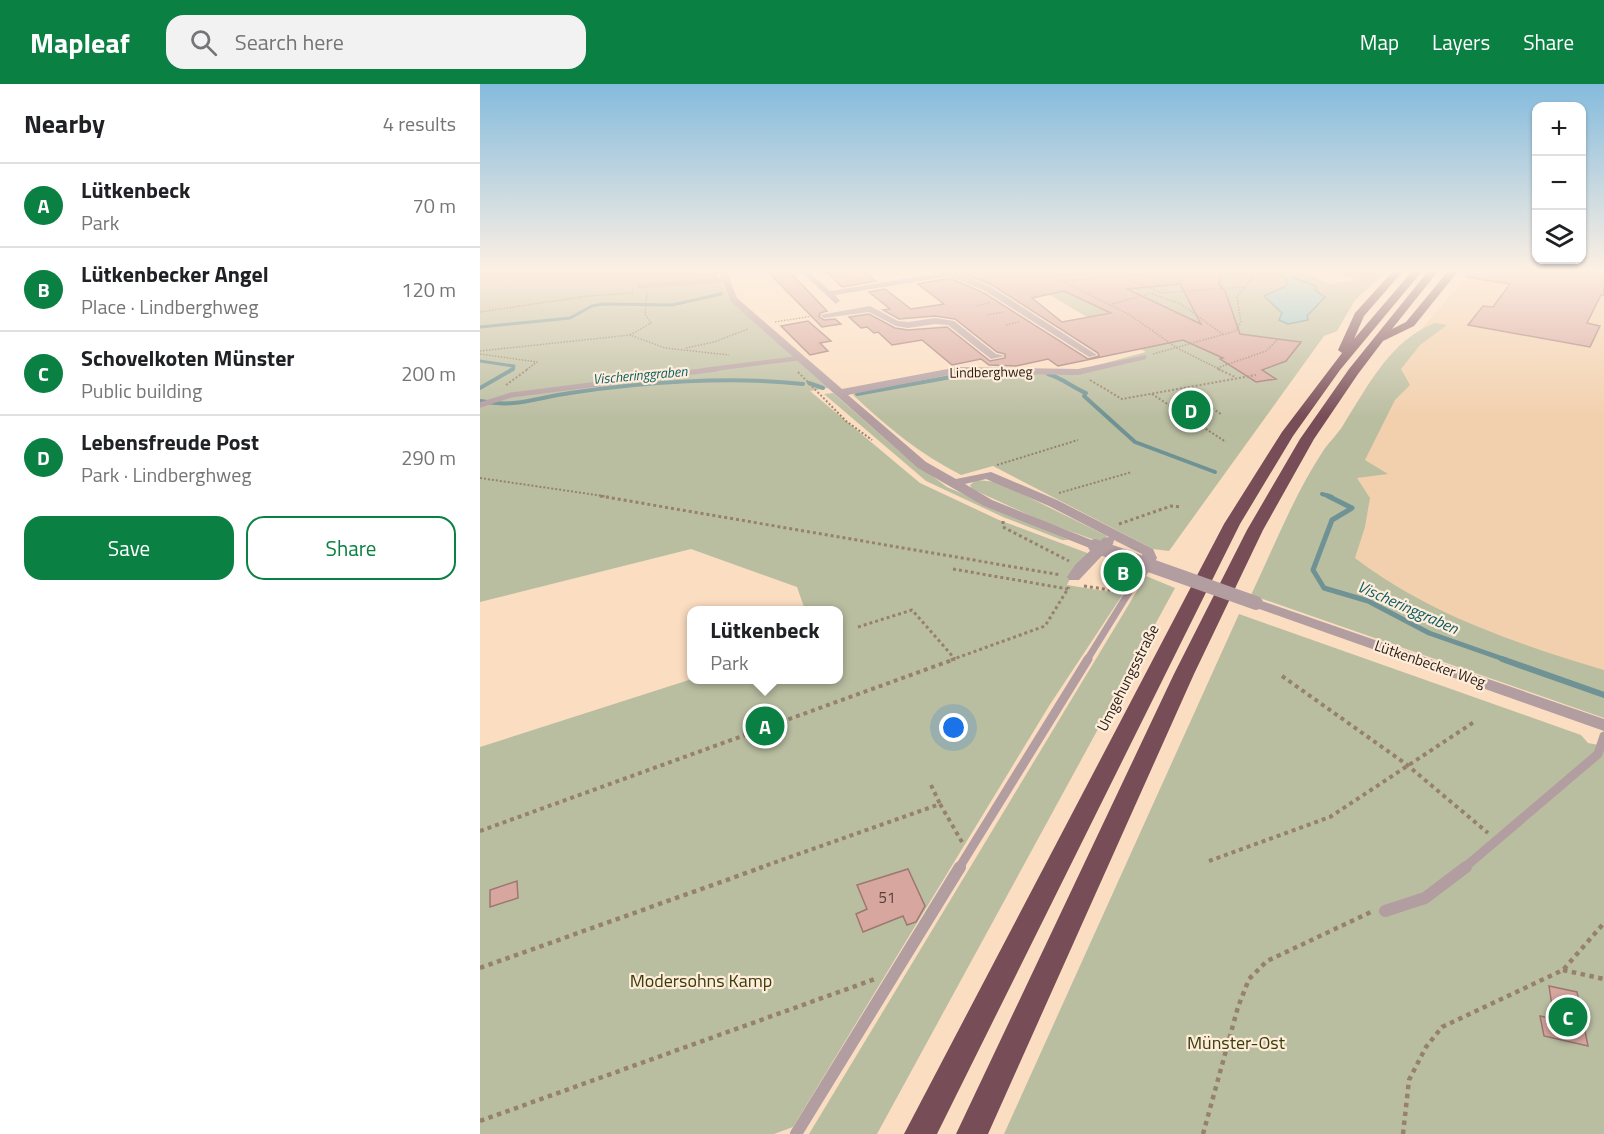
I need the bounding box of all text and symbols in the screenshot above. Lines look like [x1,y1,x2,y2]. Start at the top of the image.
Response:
search box [166,15,586,69]
text: Mapleaf [30,21,130,64]
text: Search here [235,25,344,59]
icon: search [187,26,220,59]
text: Map [1360,26,1399,58]
text: Layers [1432,26,1490,58]
text: Share [1523,26,1574,58]
map controls [1532,102,1586,264]
button: + [1532,102,1586,156]
text: Nearby [24,104,105,143]
text: 4 results [383,108,456,139]
button: − [1532,156,1586,210]
text: Lütkenbeck [81,173,190,207]
text: A [37,190,50,221]
text: 70 m [412,190,456,221]
text: Park [81,207,119,238]
button: layers [1532,210,1586,264]
text: Lütkenbecker Angel [81,257,269,291]
text: B [37,274,50,305]
text: 120 m [401,274,456,305]
text: Place · Lindberghweg [81,291,258,322]
text: Schovelkoten Münster [81,341,295,375]
text: C [38,358,49,389]
text: 200 m [401,358,456,389]
water label: Vischeringgraben [592,360,689,389]
street label: Lindberghweg [949,360,1033,383]
text: Public building [81,375,202,406]
pin: D [1172,388,1210,432]
text: Lebensfreude Post [81,425,259,459]
text: D [37,442,50,473]
text: 290 m [401,442,456,473]
text: Park · Lindberghweg [81,459,252,490]
button: Save [24,516,234,580]
button: Share [246,516,456,580]
pin: B [1104,550,1142,594]
water label: Vischeringgraben [1354,574,1463,640]
popup [687,606,843,684]
text: Lütkenbeck [710,613,820,647]
street label: Umgehungsstraße [1091,620,1164,735]
street label: Lütkenbecker Weg [1371,634,1489,693]
text: Park [710,647,749,678]
pin: A [746,704,784,748]
your location [939,713,968,742]
house number: 51 [879,886,895,909]
park label: Modersohns Kamp [630,967,772,994]
pin: C [1548,994,1588,1040]
park label: Münster-Ost [1187,1029,1286,1056]

